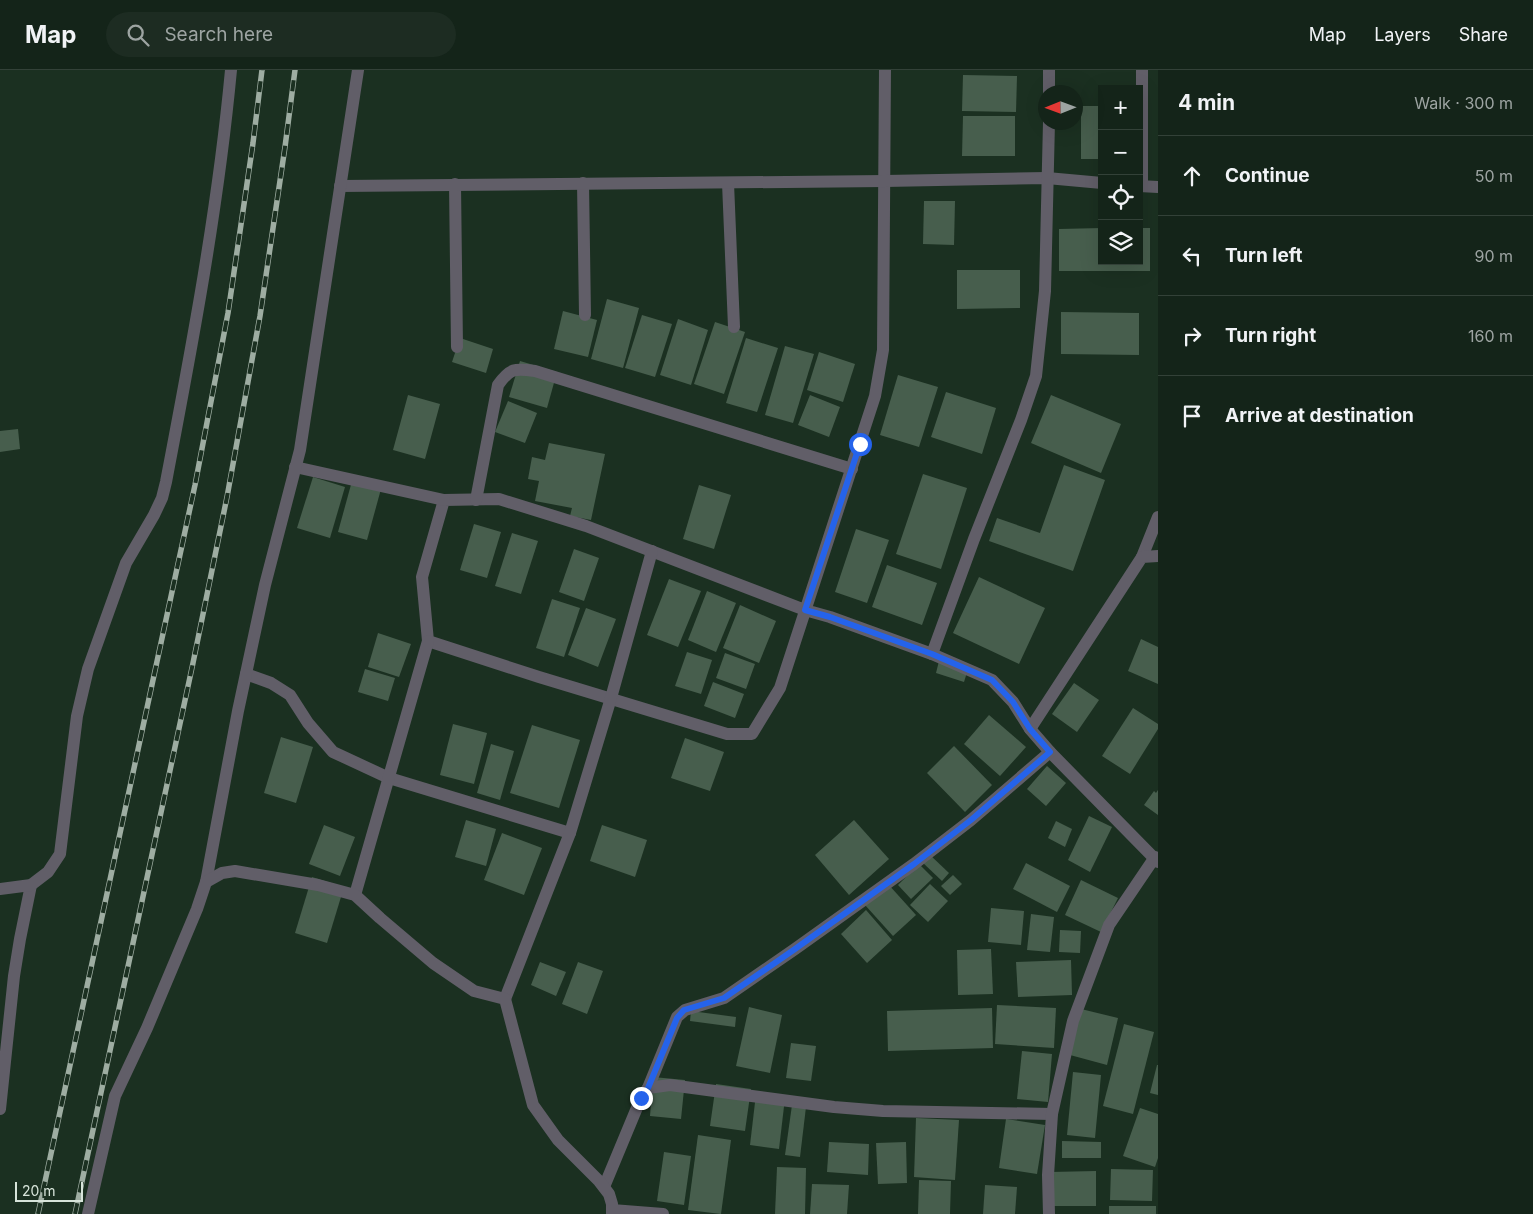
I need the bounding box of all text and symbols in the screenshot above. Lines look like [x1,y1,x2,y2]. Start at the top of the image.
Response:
search box [106,12,456,57]
text: Map [25,20,76,49]
icon: search [124,21,152,49]
text: Search here [164,23,273,46]
text: Map [1309,24,1346,45]
text: Layers [1374,24,1431,45]
text: Share [1459,24,1508,45]
north arrow [1038,85,1083,130]
map controls [1098,85,1143,265]
button: + [1098,85,1143,130]
text: 4 min [1178,90,1235,115]
text: Walk · 300 m [1414,93,1513,113]
button: − [1098,130,1143,175]
icon: ahead [1178,162,1206,190]
text: Continue [1225,164,1310,187]
text: 50 m [1475,166,1513,186]
button: locate [1098,175,1143,220]
button: layers [1098,220,1143,265]
icon: left [1178,242,1206,270]
text: Turn left [1225,244,1303,267]
text: 90 m [1474,246,1513,266]
icon: right [1178,322,1206,350]
text: Turn right [1225,324,1316,347]
text: 160 m [1468,326,1513,346]
icon: arrive [1178,402,1206,430]
text: Arrive at destination [1225,404,1414,427]
route start [849,433,872,456]
route end [630,1087,653,1110]
scale bar [15,1179,82,1202]
text: 20 m [22,1182,56,1199]

